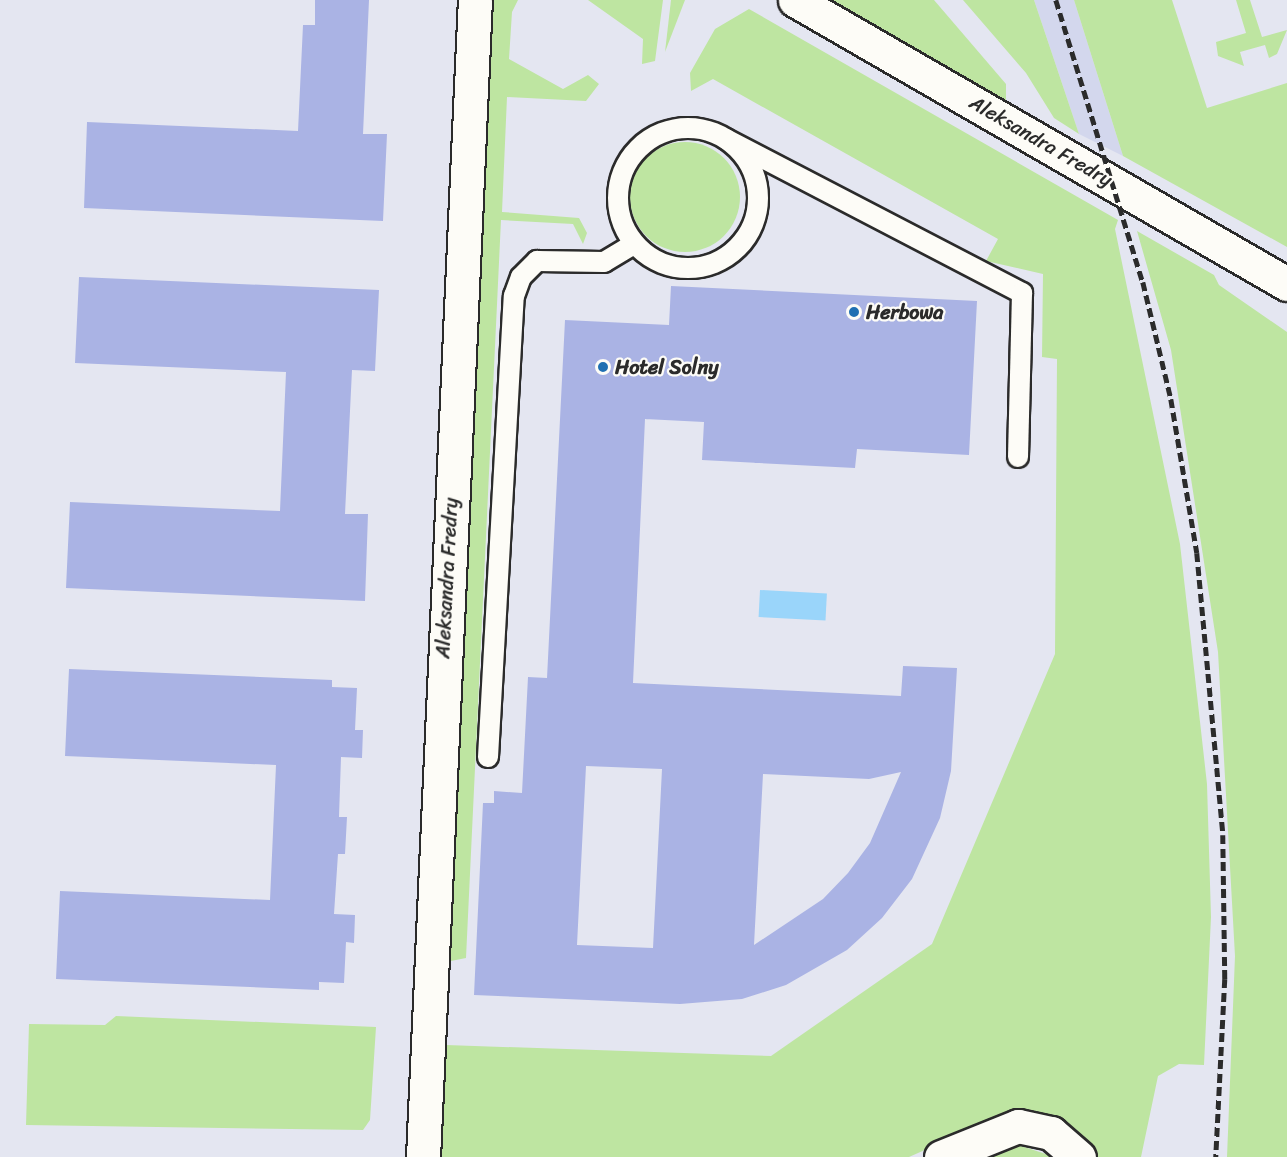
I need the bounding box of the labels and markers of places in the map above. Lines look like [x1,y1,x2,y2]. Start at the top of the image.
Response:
place label: Herbowa [866,300,943,324]
marker: Herbowa [847,305,861,319]
place label: Hotel Solny [615,355,719,379]
marker: Hotel Solny [596,360,610,374]

